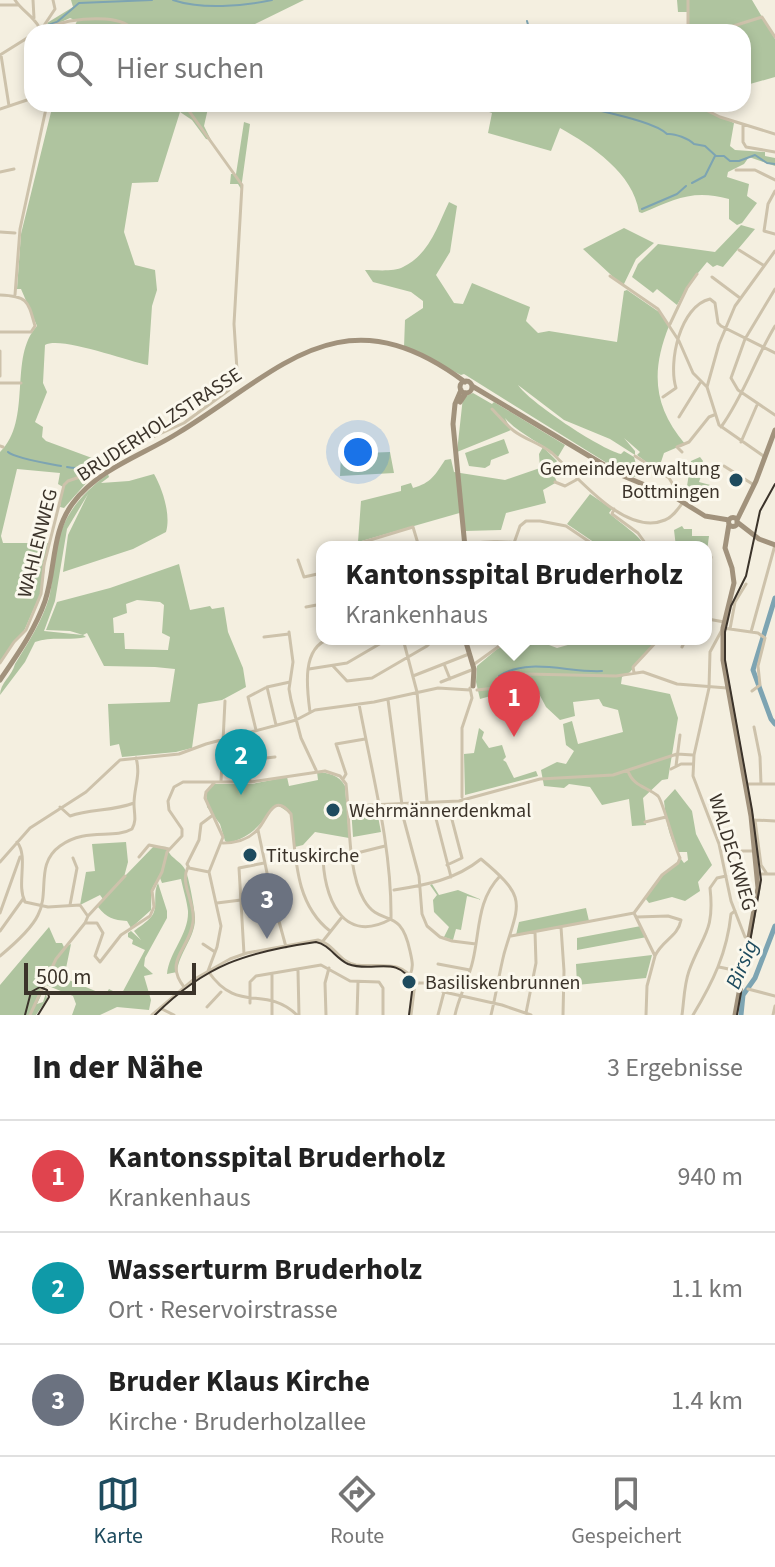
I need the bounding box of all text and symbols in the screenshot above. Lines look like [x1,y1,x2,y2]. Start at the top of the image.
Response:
search box [24,24,751,112]
icon: search [52,46,96,90]
text: Hier suchen [116,47,264,90]
street label: BRUDERHOLZSTRASSE [72,361,247,489]
your location [338,432,378,472]
place label: Gemeindeverwaltung Bottmingen [540,455,720,506]
marker: Gemeindeverwaltung Bottmingen [727,471,745,489]
street label: WAHLENWEG [11,486,65,601]
popup [316,541,712,645]
text: Kantonsspital Bruderholz [345,553,683,596]
text: Krankenhaus [345,596,488,633]
pin: 1 [488,671,540,737]
pin: 2 [215,729,267,795]
street label: WALDECKWEG [701,791,763,914]
place label: Wehrmännerdenkmal [349,797,531,825]
marker: Wehrmännerdenkmal [324,801,342,819]
place label: Tituskirche [266,842,359,870]
marker: Tituskirche [241,846,259,864]
pin: 3 [241,873,293,939]
water label: Birsig [717,935,767,994]
scale bar [24,959,196,995]
text: 500 m [36,961,91,993]
place label: Basiliskenbrunnen [425,969,581,997]
marker: Basiliskenbrunnen [400,973,418,991]
text: In der Nähe [32,1043,203,1092]
text: 3 Ergebnisse [607,1049,743,1086]
text: Kantonsspital Bruderholz [108,1136,445,1179]
text: 1 [51,1158,65,1195]
text: 940 m [677,1158,743,1195]
text: Krankenhaus [108,1179,251,1216]
text: Wasserturm Bruderholz [108,1248,422,1291]
text: 2 [51,1270,65,1307]
text: 1.1 km [671,1270,743,1307]
text: Ort · Reservoirstrasse [108,1291,338,1328]
text: Bruder Klaus Kirche [108,1360,370,1403]
text: 3 [51,1382,65,1419]
text: 1.4 km [671,1382,743,1419]
text: Kirche · Bruderholzallee [108,1403,366,1440]
tab: Karte [94,1472,143,1552]
tab: Route [330,1472,384,1552]
tab: Gespeichert [571,1472,682,1552]

